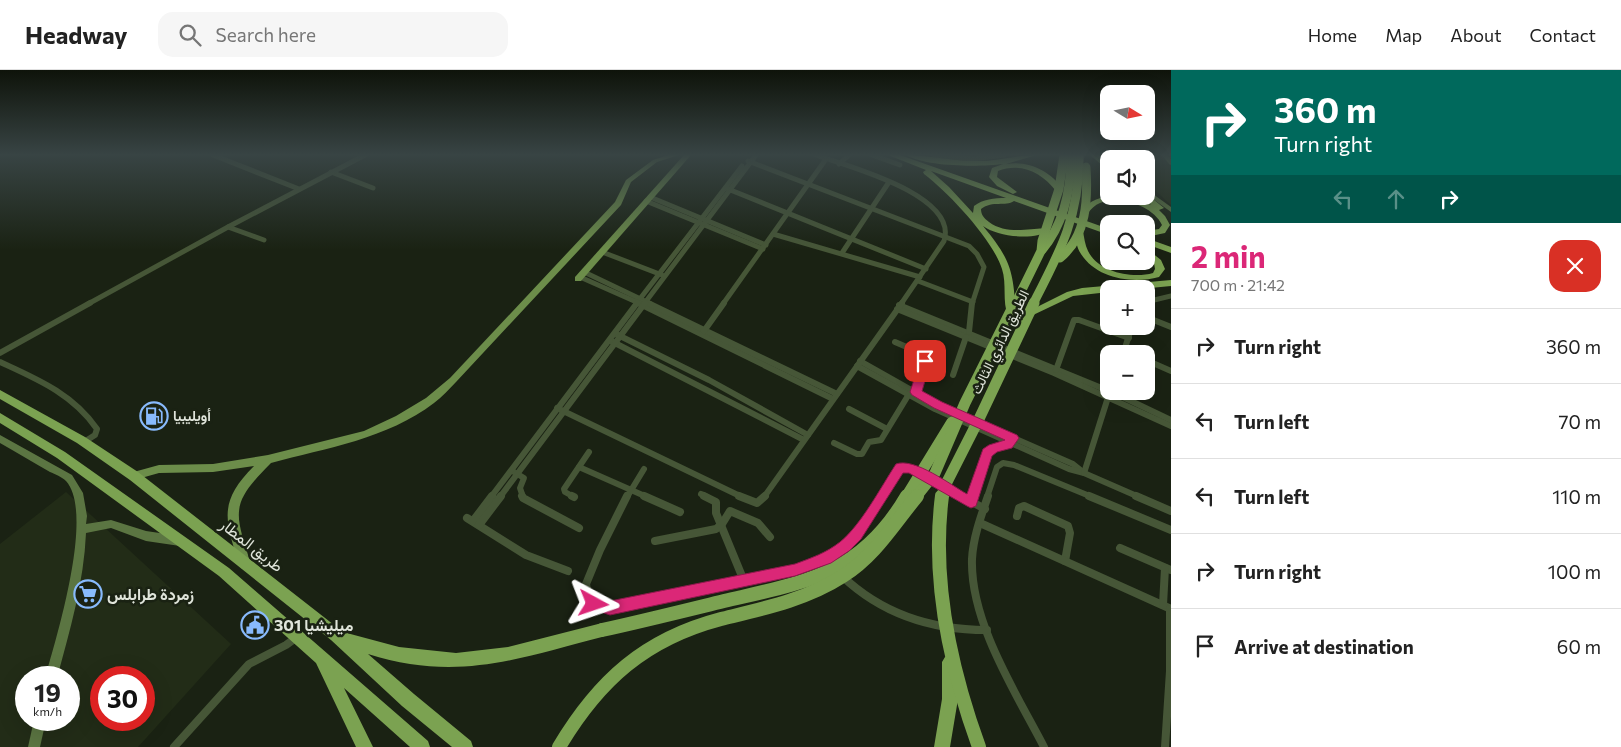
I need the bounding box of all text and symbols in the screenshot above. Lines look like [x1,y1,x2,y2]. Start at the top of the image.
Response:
search box [158,12,508,57]
text: Headway [25,20,128,49]
icon: search [176,21,204,49]
text: Search here [216,23,316,46]
text: Home [1308,24,1357,46]
text: Map [1385,24,1422,46]
text: About [1450,24,1502,46]
text: Contact [1530,24,1596,46]
north arrow [1100,85,1155,140]
map controls [1100,85,1155,400]
text: 360 m [1274,87,1376,130]
icon: right [1191,90,1256,155]
text: Turn right [1274,130,1372,157]
button: sound [1100,150,1155,205]
icon: left [1329,185,1357,213]
icon: ahead [1382,185,1410,213]
icon: right [1435,185,1463,213]
button: search [1100,215,1155,270]
text: 2 min [1191,237,1266,274]
button: close [1549,240,1601,292]
text: 700 m · 21:42 [1191,275,1285,294]
button: + [1100,280,1155,335]
street label: الطريق الدائري الثالث [967,287,1036,398]
icon: right [1191,332,1219,360]
text: Turn right [1234,335,1321,358]
text: 360 m [1546,335,1601,358]
pin [904,340,946,382]
button: − [1100,345,1155,400]
icon: arrive [911,347,939,375]
fuel station icon: أويليبيا [139,401,169,431]
place label: أويليبيا [173,407,211,425]
icon: left [1191,407,1219,435]
text: Turn left [1234,410,1309,433]
text: 70 m [1558,410,1601,433]
icon: left [1191,482,1219,510]
text: Turn left [1234,485,1309,508]
text: 110 m [1552,485,1601,508]
street label: طريق المطار [215,513,288,577]
icon: right [1191,557,1219,585]
text: Turn right [1234,560,1321,583]
text: 100 m [1548,560,1601,583]
position arrow [567,577,619,629]
supermarket icon: زمردة طرابلس [73,579,103,609]
place label: زمردة طرابلس [107,584,194,605]
public building icon: ميليشيا 301 [240,610,270,640]
place label: ميليشيا 301 [274,615,354,635]
icon: arrive [1191,632,1219,660]
text: Arrive at destination [1234,635,1414,658]
text: 60 m [1557,635,1601,658]
speed limit sign: 30 [90,666,155,731]
text: 19 [34,677,61,707]
text: km/h [33,704,62,718]

